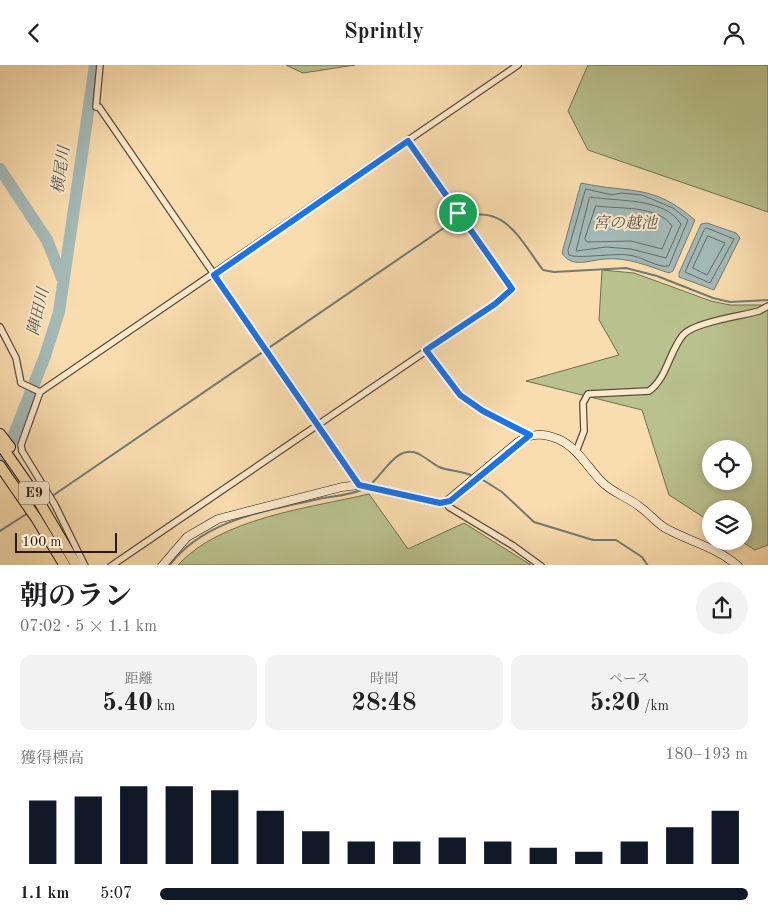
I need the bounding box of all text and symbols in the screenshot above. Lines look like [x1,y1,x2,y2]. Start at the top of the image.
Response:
icon: back [20,19,48,47]
icon: person [720,19,748,47]
text: Sprintly [344,21,424,43]
water label: 横尾川 [49,143,74,195]
pin [437,192,479,234]
icon: arrive [444,199,472,227]
water label: 宮の越池 [593,214,659,232]
water label: 陣田川 [24,284,53,337]
map controls [702,440,752,550]
button: locate [702,440,752,490]
road number: E9 [19,481,49,504]
button: layers [702,500,752,550]
scale bar [15,531,118,554]
text: 100 m [22,535,61,549]
button: share [696,582,748,634]
text: 朝のラン [20,584,132,612]
text: 07:02 · 5 × 1.1 km [20,619,157,635]
text: 距離 [125,672,153,686]
text: 時間 [370,672,398,686]
text: ペース [609,672,650,686]
text: 5.40 [102,691,153,716]
text: 28:48 [351,691,417,716]
text: 5:20 [590,691,640,716]
text: km [153,699,175,713]
text: /km [640,699,669,713]
text: 180–193 m [665,747,748,763]
text: 獲得標高 [20,751,84,767]
text: 1.1 km [20,886,69,902]
text: 5:07 [100,886,132,902]

